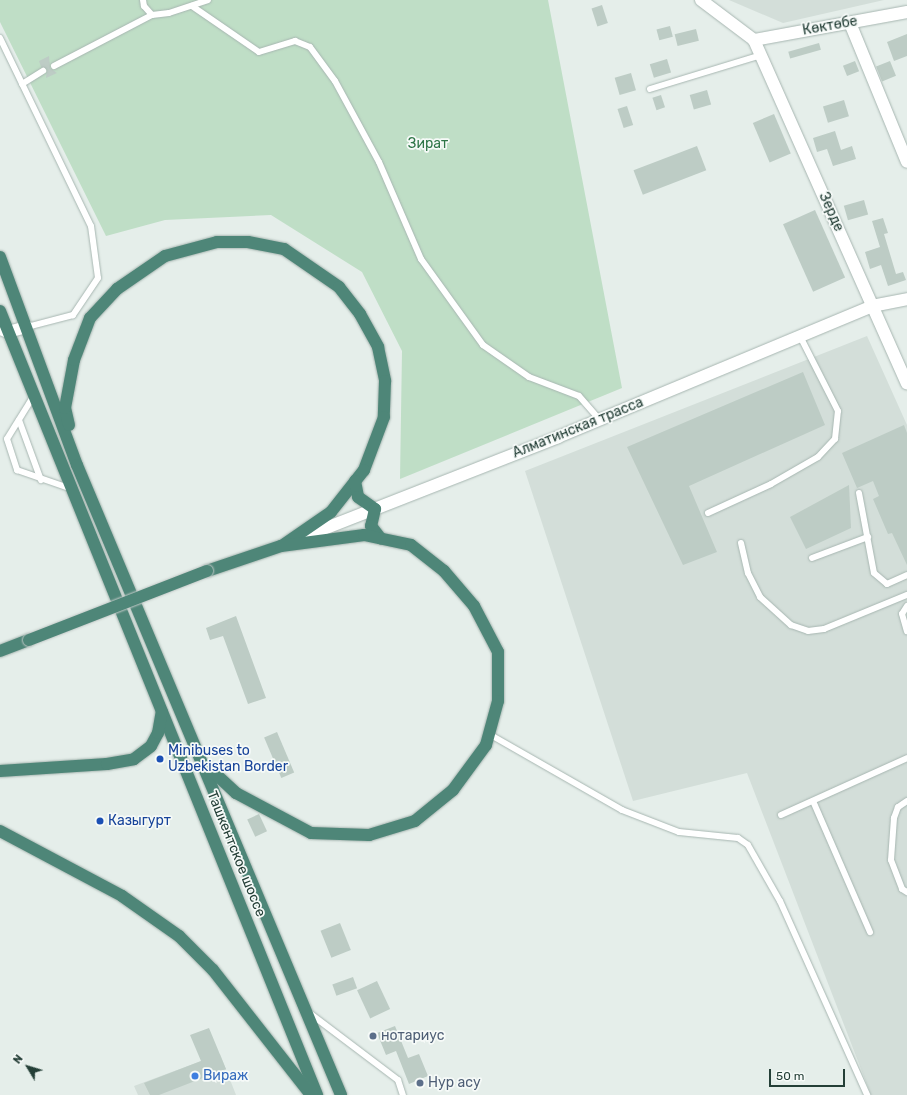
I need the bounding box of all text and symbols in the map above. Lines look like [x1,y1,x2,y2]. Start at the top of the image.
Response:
street label: Көктөбе [801,13,859,39]
park label: Зират [408,136,448,152]
street label: Зерде [815,190,847,234]
street label: Алматинская трасса [510,394,646,462]
place label: Minibuses to Uzbekistan Border [168,743,288,776]
marker: Minibuses to Uzbekistan Border [155,754,165,764]
street label: Ташкентское шоссе [203,789,269,919]
place label: Казыгурт [108,813,171,829]
marker: Казыгурт [95,816,105,826]
place label: нотариус [381,1028,444,1044]
marker: нотариус [368,1031,378,1041]
north arrow [8,1047,48,1087]
text: N [11,1052,26,1066]
scale bar [771,1061,847,1087]
place label: Вираж [203,1068,248,1084]
text: 50 m [776,1069,804,1083]
marker: Вираж [190,1071,200,1081]
place label: Нур асу [428,1075,481,1091]
marker: Нур асу [415,1078,425,1088]

